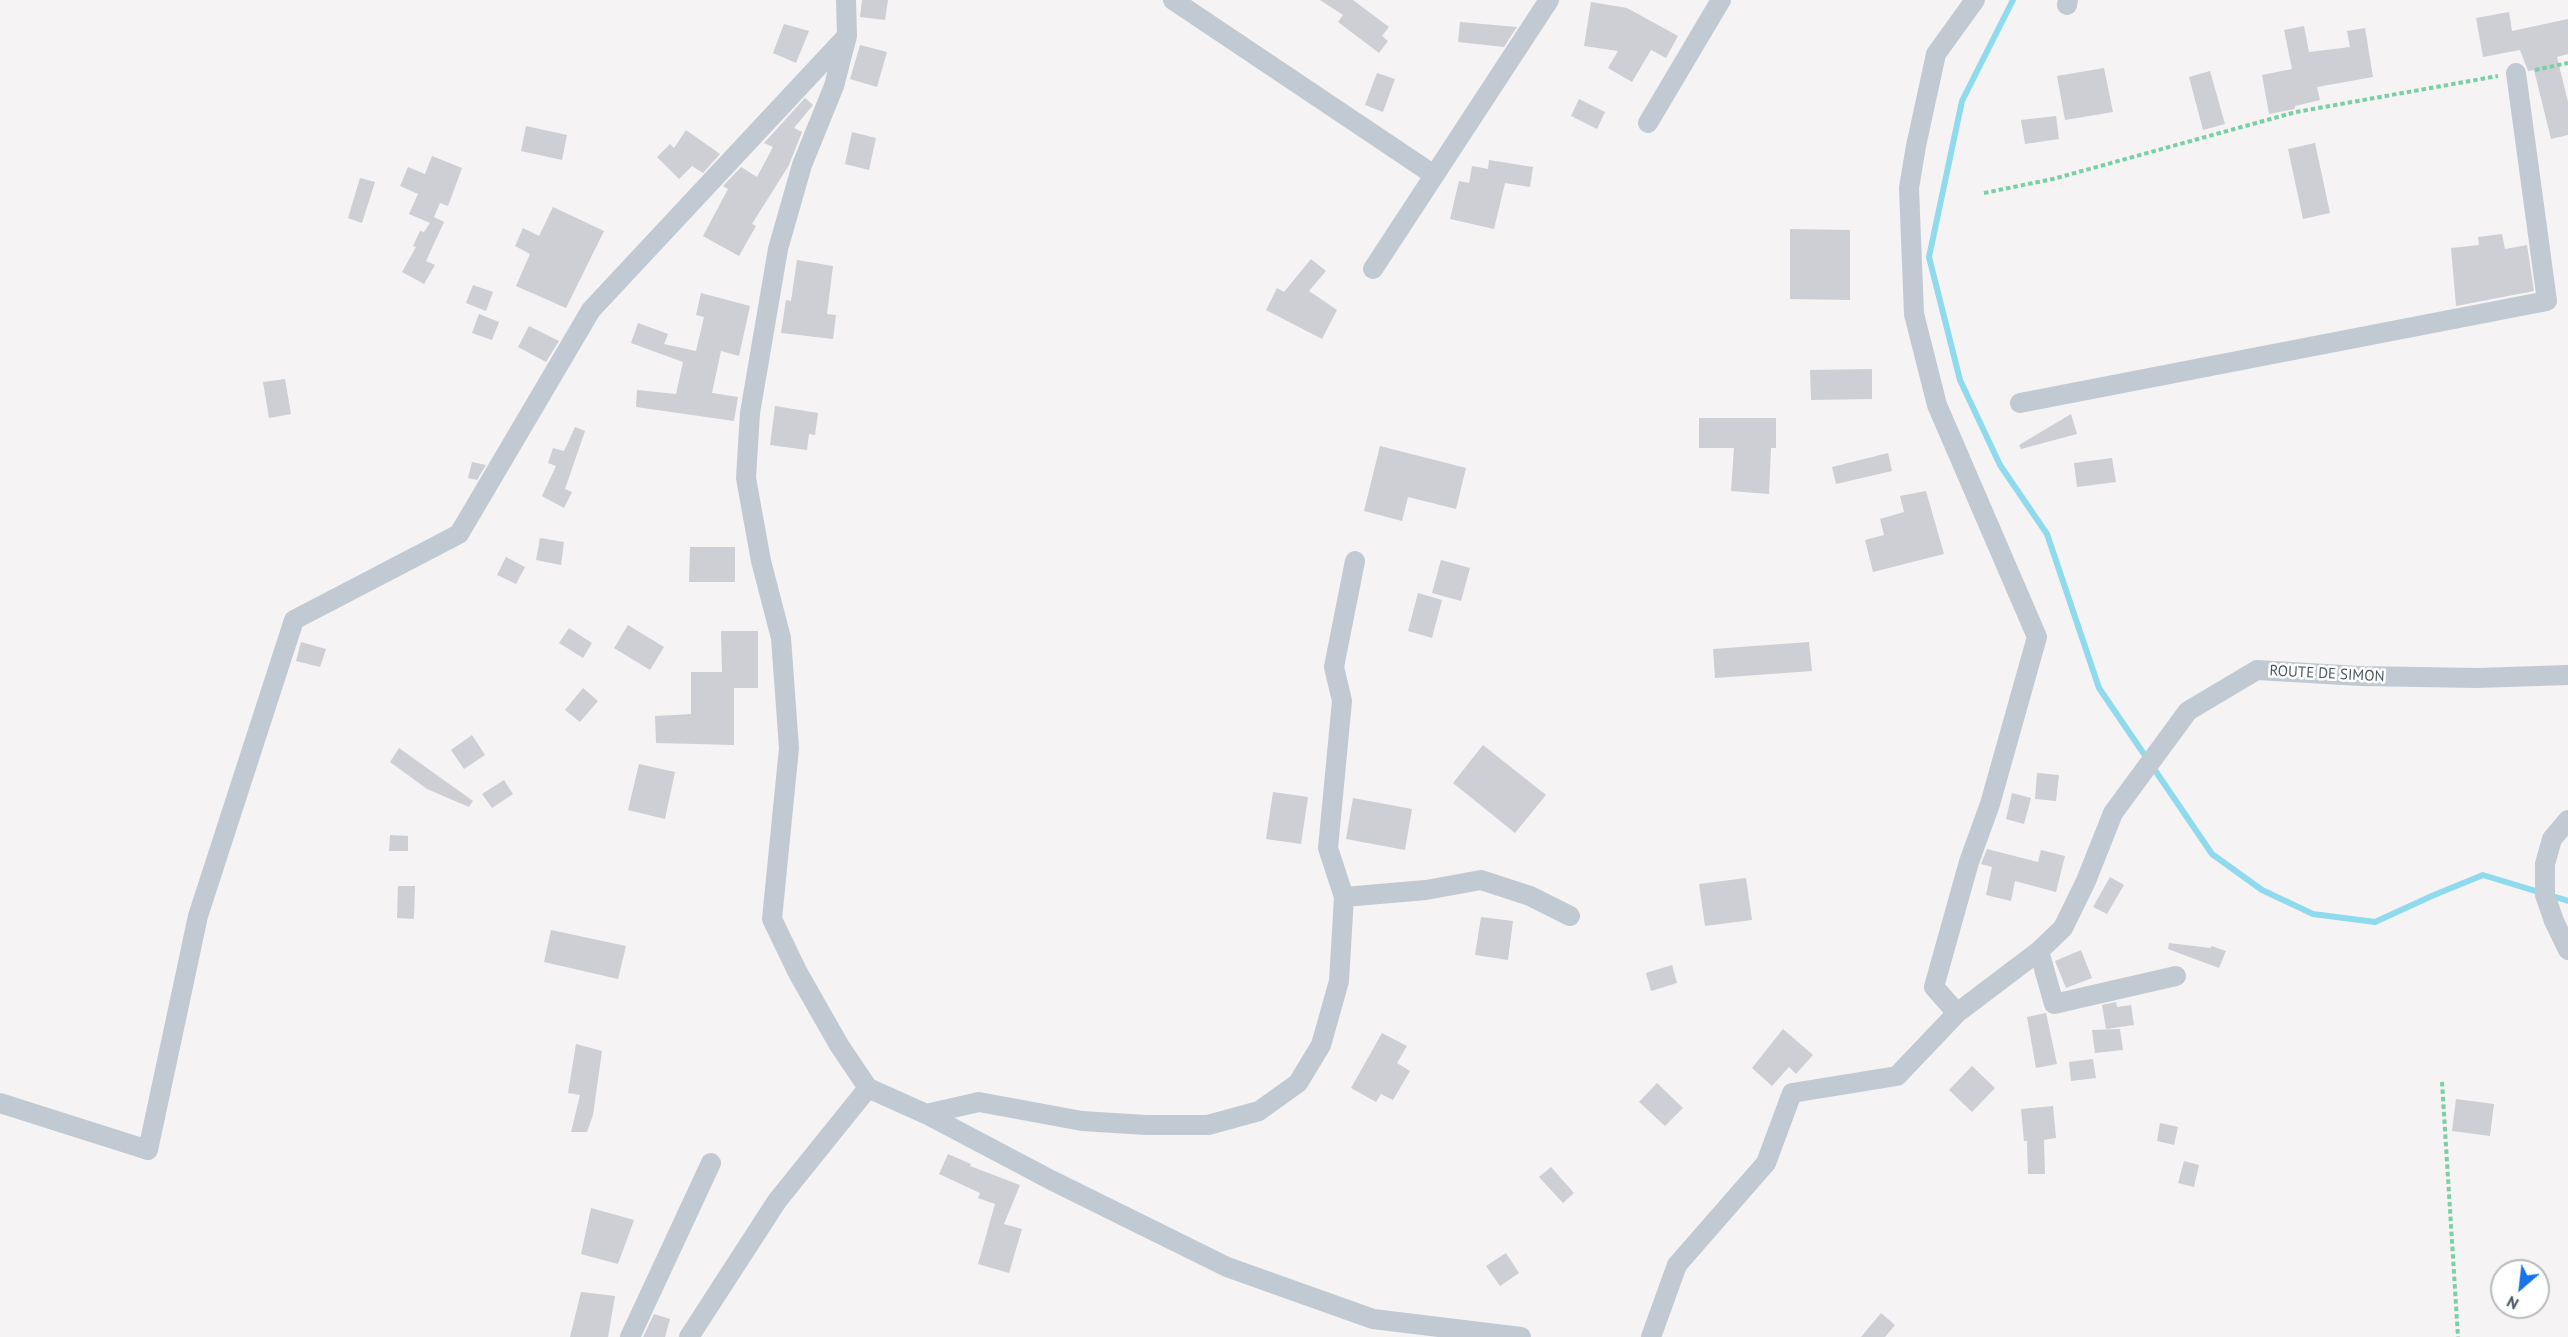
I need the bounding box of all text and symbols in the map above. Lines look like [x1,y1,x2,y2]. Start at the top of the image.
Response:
street label: ROUTE DE SIMON [2269,662,2385,686]
north arrow [2490,1259,2550,1319]
text: N [2503,1292,2522,1314]

